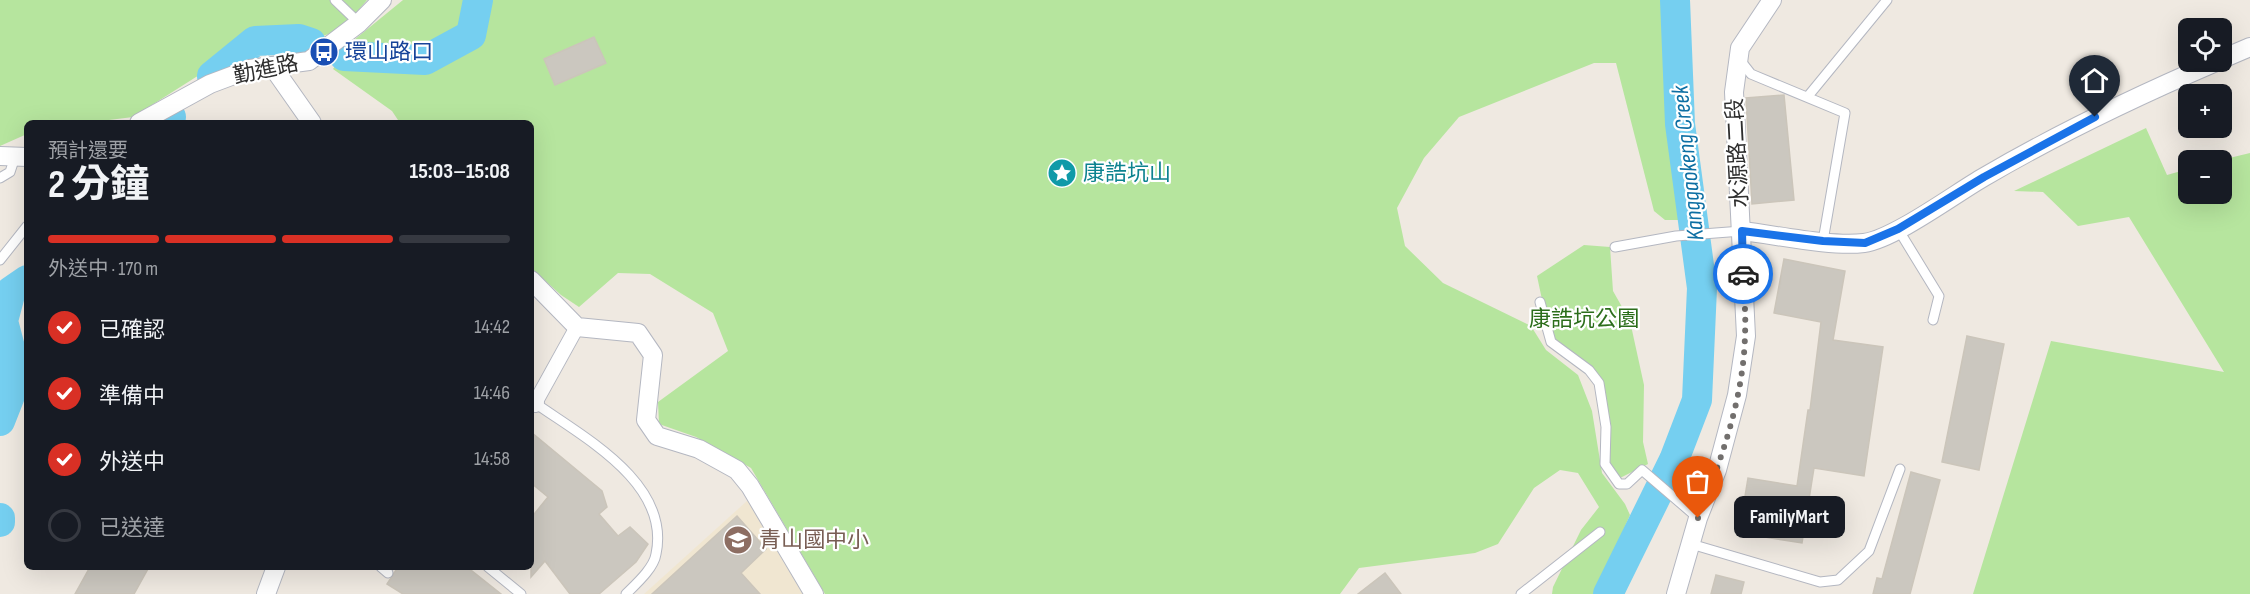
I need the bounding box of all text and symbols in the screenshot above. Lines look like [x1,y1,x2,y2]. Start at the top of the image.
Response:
map controls [2178,18,2232,204]
button: locate [2178,18,2232,72]
bus stop icon: 環山路口 [308,36,340,68]
place label: 環山路口 [345,39,433,66]
street label: 勤進路 [231,50,301,90]
pin [2069,55,2120,117]
icon: home [2078,64,2111,97]
water label: Kanggaokeng Creek [1665,83,1711,242]
button: + [2178,84,2232,138]
street label: 水源路二段 [1722,97,1754,209]
text: 預計還要 [48,139,128,163]
button: − [2178,150,2232,204]
place icon: 康誥坑山 [1046,157,1078,189]
text: 15:03–15:08 [410,158,510,185]
place label: 康誥坑山 [1083,160,1171,187]
text: 2 分鐘 [48,162,149,209]
courier [1713,244,1773,304]
text: 外送中 · 170 m [48,257,158,281]
icon: car [1727,258,1760,291]
park label: 康誥坑公園 [1529,306,1639,333]
icon: check [48,311,81,344]
text: 14:42 [474,315,510,339]
text: 已確認 [99,317,165,344]
icon: check [48,377,81,410]
text: 14:46 [474,381,510,405]
text: 準備中 [99,383,165,410]
icon: check [48,443,81,476]
text: 14:58 [474,447,510,471]
text: 外送中 [99,449,165,476]
pin [1672,456,1723,518]
icon: bag [1681,465,1714,498]
callout: FamilyMart [1734,497,1845,539]
text: FamilyMart [1750,505,1829,529]
text: 已送達 [99,515,165,542]
school or university icon: 青山國中小 [722,524,754,556]
place label: 青山國中小 [759,527,869,554]

